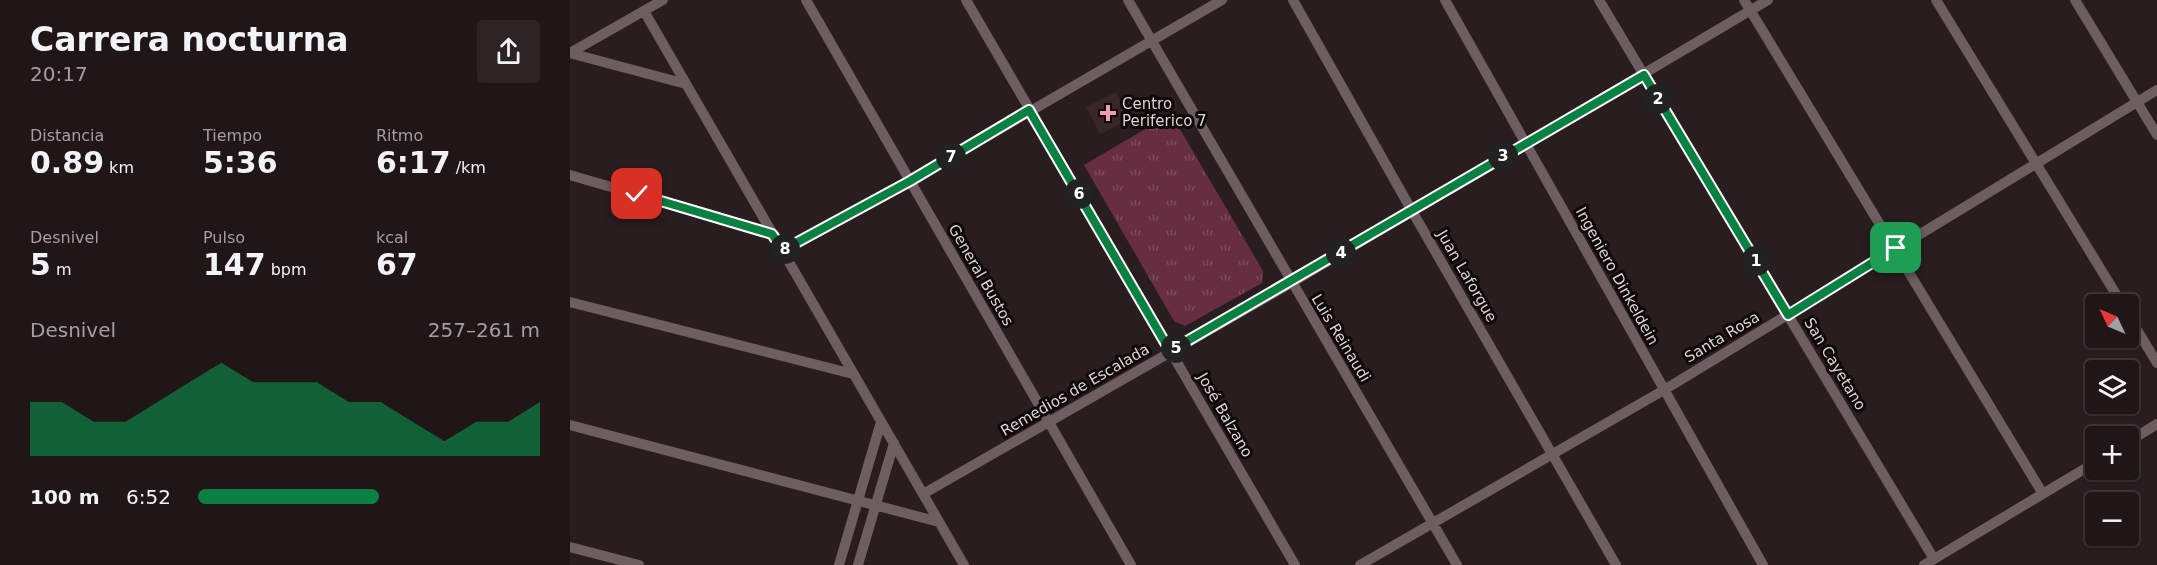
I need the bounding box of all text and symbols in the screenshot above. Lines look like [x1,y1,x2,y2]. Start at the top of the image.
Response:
text: Carrera nocturna [30,20,348,59]
button: share [477,20,540,83]
text: 20:17 [30,62,88,86]
pin: 2 [1643,84,1673,114]
text: 2 [1652,89,1664,108]
place label: Centro Periferico 7 [1122,95,1207,130]
marker: Centro Periferico 7 [1099,104,1117,122]
text: Distancia [30,126,104,145]
text: Tiempo [203,126,262,145]
text: Ritmo [376,126,423,145]
pin: 3 [1488,141,1518,171]
pin: 7 [936,142,966,172]
text: 0.89 [30,145,104,180]
text: 5:36 [203,145,278,180]
text: 6:17 [376,145,451,180]
text: 3 [1497,146,1509,165]
text: 7 [945,147,957,166]
text: km [104,158,134,177]
text: /km [451,158,486,177]
pin [611,168,662,219]
icon: check [620,177,653,210]
pin: 6 [1064,179,1094,209]
text: 6 [1073,184,1085,203]
street label: Ingeniero Dinkeldein [1572,204,1662,348]
street label: General Bustos [945,221,1017,329]
pin [1870,222,1921,273]
street label: Juan Laforgue [1433,226,1501,325]
text: Desnivel [30,228,99,247]
text: Pulso [203,228,245,247]
text: kcal [376,228,408,247]
icon: arrive [1879,231,1912,264]
pin: 8 [770,234,800,264]
pin: 4 [1326,238,1356,268]
text: 8 [779,239,791,258]
text: 4 [1335,243,1347,262]
pin: 1 [1741,246,1771,276]
text: 5 [30,247,51,282]
text: 147 [203,247,266,282]
text: 67 [376,247,418,282]
text: 1 [1750,251,1762,270]
text: m [51,260,72,279]
text: bpm [266,260,307,279]
street label: Luis Reinaudi [1308,291,1374,385]
north arrow [2085,294,2139,348]
map controls [2085,294,2139,546]
street label: Santa Rosa [1681,308,1763,366]
street label: San Cayetano [1800,315,1870,413]
text: Desnivel [30,318,116,342]
text: 257–261 m [428,318,540,342]
pin: 5 [1161,333,1191,363]
text: 5 [1170,338,1182,357]
street label: Remedios de Escalada [997,340,1153,440]
button: layers [2085,360,2139,414]
street label: José Balzano [1193,369,1256,461]
button: + [2085,426,2139,480]
text: 100 m [30,485,100,509]
text: 6:52 [126,485,171,509]
button: − [2085,492,2139,546]

